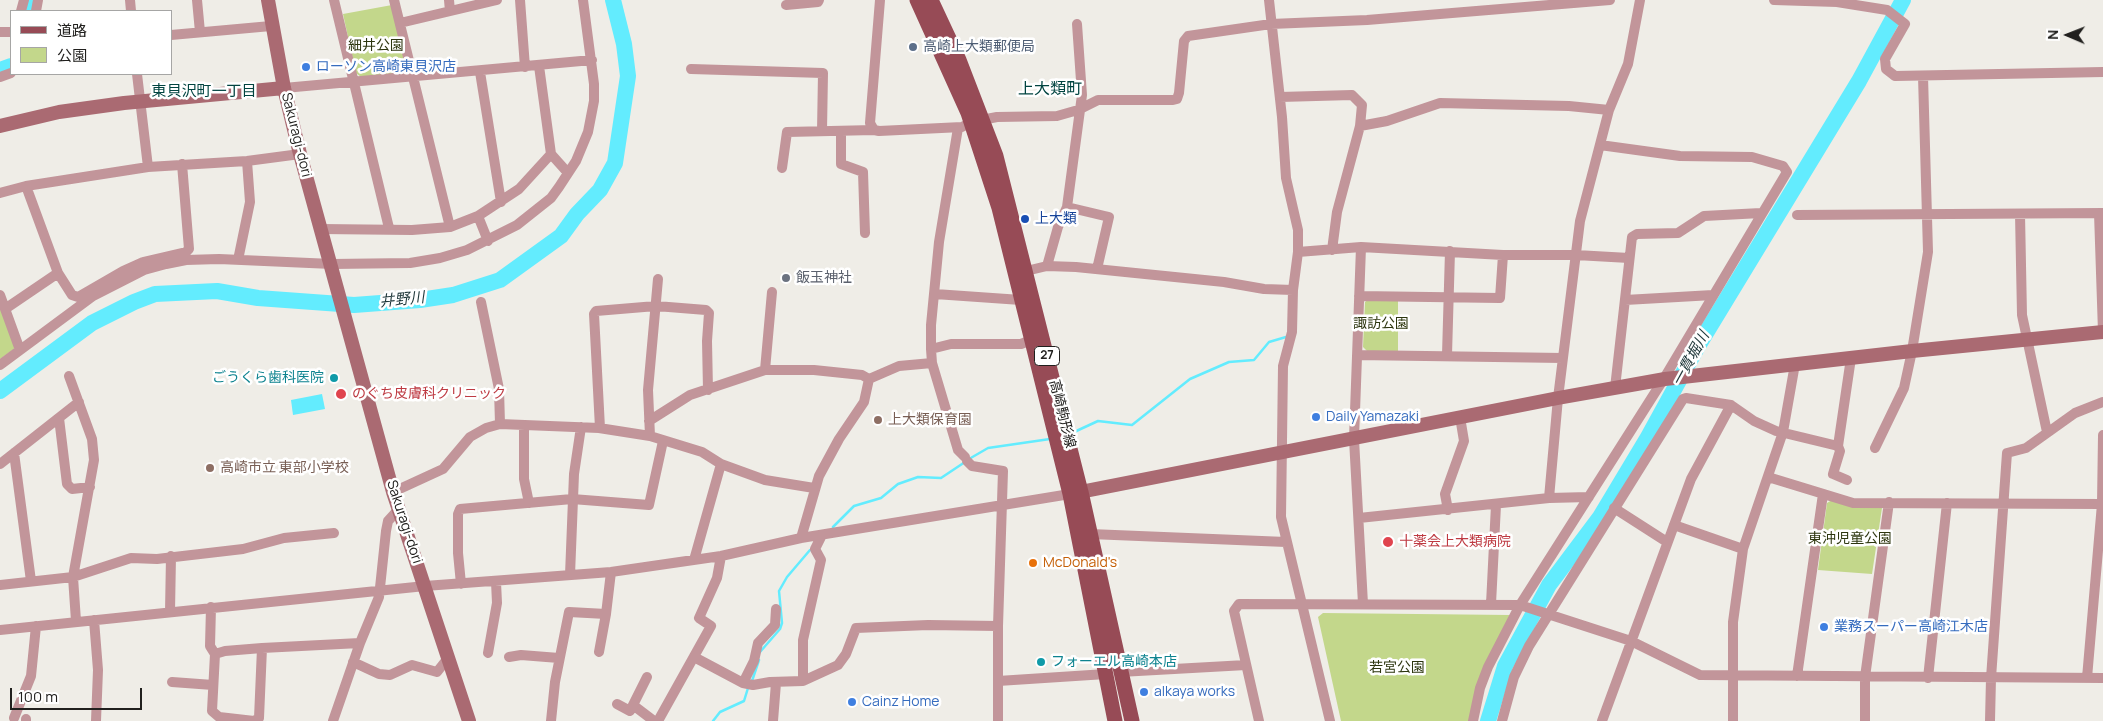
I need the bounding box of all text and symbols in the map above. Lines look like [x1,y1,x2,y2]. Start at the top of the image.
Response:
legend [10,10,172,75]
north arrow [2043,10,2093,60]
text: 道路 [57,20,87,41]
text: N [2043,30,2062,40]
park label: 細井公園 [348,38,404,54]
place label: 高崎上大類郵便局 [923,39,1035,55]
marker: 高崎上大類郵便局 [907,41,919,53]
text: 公園 [57,45,87,66]
place label: ローソン高崎東貝沢店 [316,59,456,75]
marker: ローソン高崎東貝沢店 [300,61,312,73]
district label: 上大類町 [1018,80,1082,100]
district label: 東貝沢町一丁目 [152,83,256,101]
street label: Sakuragi-dori [277,91,315,179]
place label: 上大類 [1035,211,1077,227]
marker: 上大類 [1019,213,1031,225]
place label: 飯玉神社 [796,270,852,286]
marker: 飯玉神社 [780,272,792,284]
water label: 井野川 [379,289,425,311]
park label: 諏訪公園 [1353,316,1409,332]
water label: 一貫堀川 [1669,328,1713,390]
road number: 27 [1034,346,1060,366]
place label: ごうくら歯科医院 [212,370,324,386]
marker: ごうくら歯科医院 [328,372,340,384]
street label: 高崎駒形線 [1045,378,1079,450]
place label: のぐち皮膚科クリニック [352,386,506,402]
marker: のぐち皮膚科クリニック [334,387,348,401]
place label: Daily Yamazaki [1326,409,1419,425]
marker: Daily Yamazaki [1310,411,1322,423]
place label: 上大類保育園 [888,412,972,428]
marker: 上大類保育園 [872,414,884,426]
place label: 高崎市立 東部小学校 [220,460,349,476]
marker: 高崎市立 東部小学校 [204,462,216,474]
street label: Sakuragi-dori [383,478,425,566]
park label: 東沖児童公園 [1808,531,1892,547]
place label: 十薬会上大類病院 [1399,534,1511,550]
marker: 十薬会上大類病院 [1381,535,1395,549]
place label: McDonald's [1043,555,1117,571]
marker: McDonald's [1027,557,1039,569]
place label: 業務スーパー高崎江木店 [1834,619,1988,635]
marker: 業務スーパー高崎江木店 [1818,621,1830,633]
place label: フォーエル高崎本店 [1051,654,1177,670]
marker: フォーエル高崎本店 [1035,656,1047,668]
park label: 若宮公園 [1369,660,1425,676]
scale bar [12,678,145,710]
place label: alkaya works [1154,684,1235,700]
text: 100 m [18,686,58,707]
marker: alkaya works [1138,686,1150,698]
place label: Cainz Home [862,694,939,710]
marker: Cainz Home [846,696,858,708]

